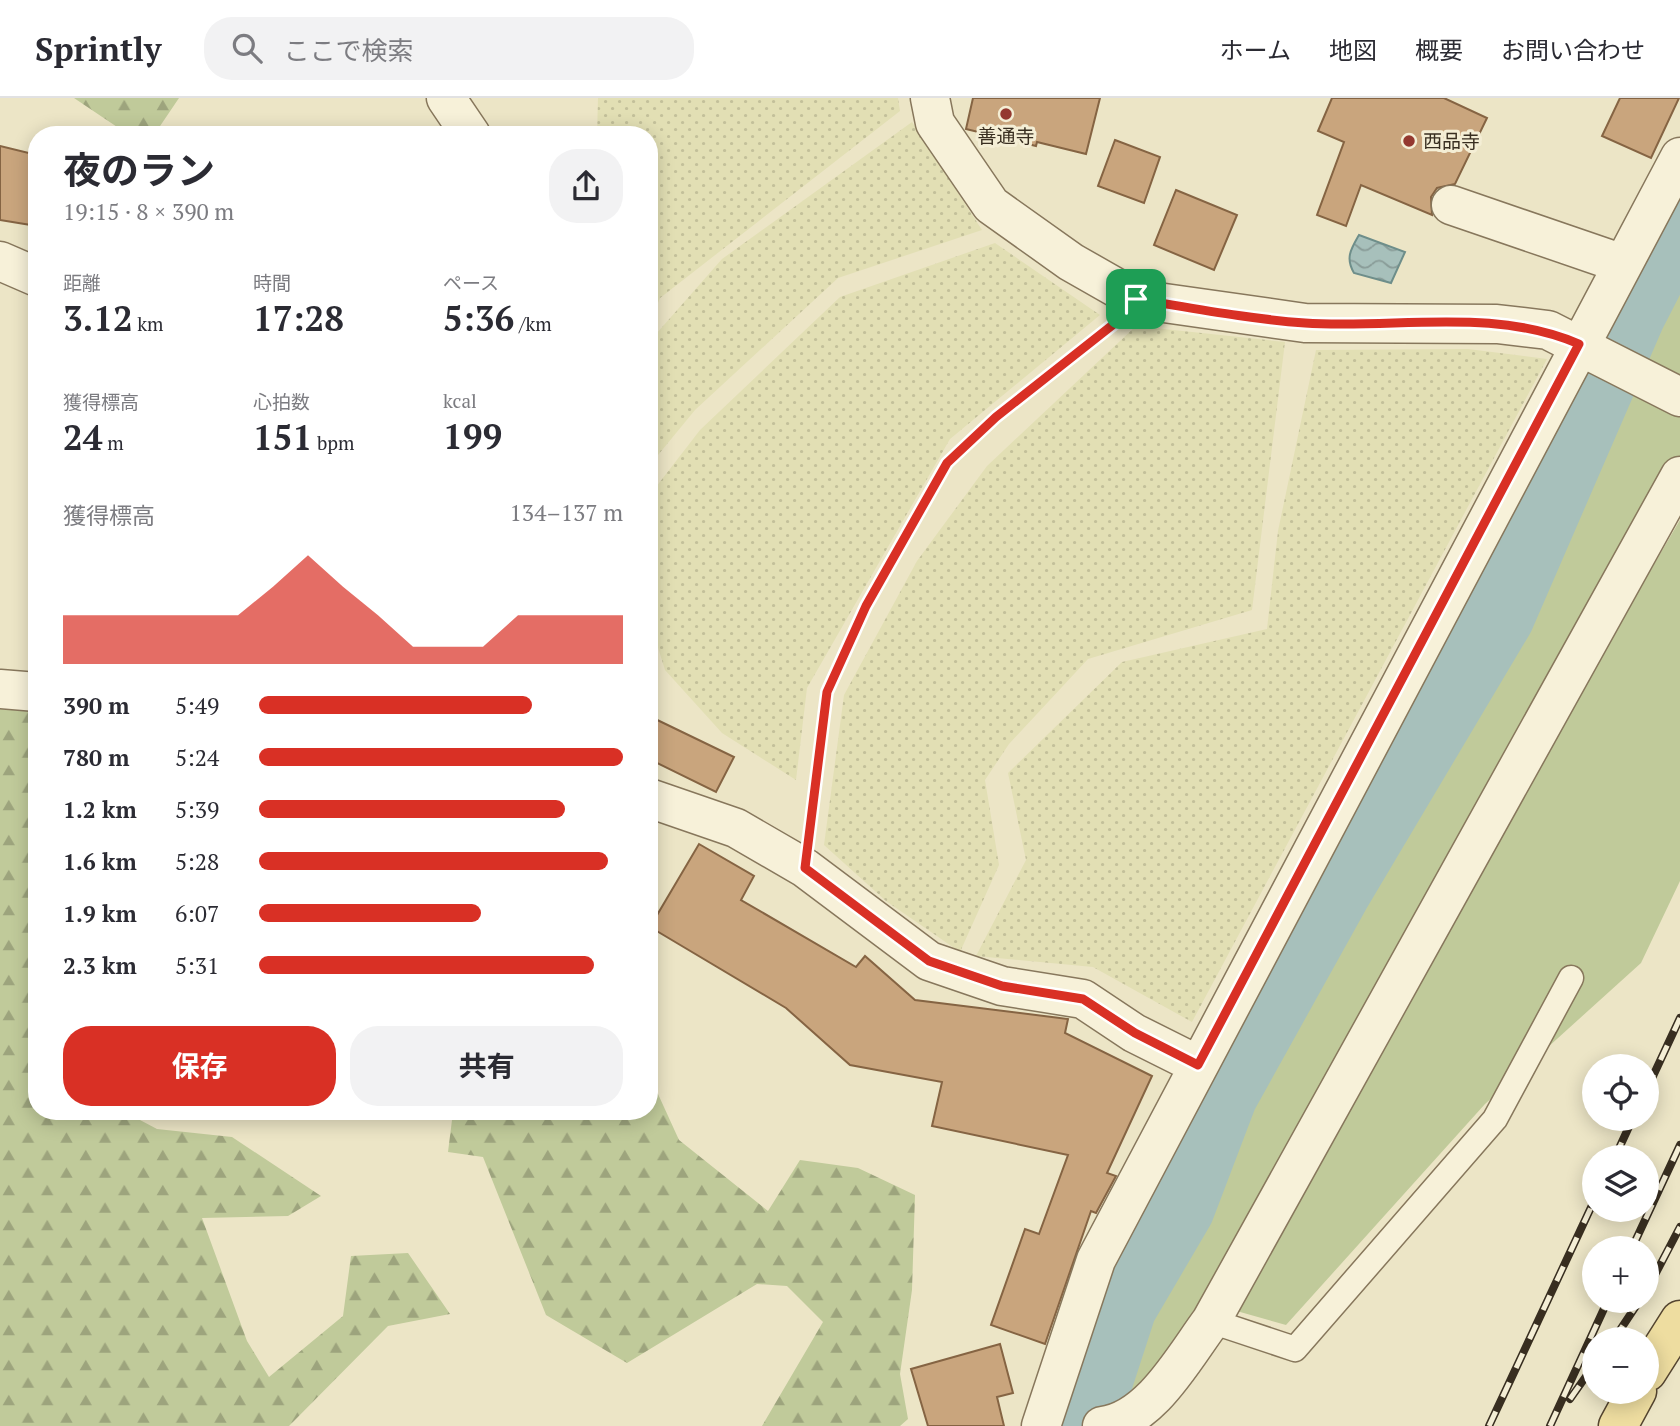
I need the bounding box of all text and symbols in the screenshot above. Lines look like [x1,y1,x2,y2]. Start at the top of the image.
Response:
search box [204,17,694,80]
text: Sprintly [35,27,162,70]
icon: search [228,29,266,67]
text: ここで検索 [284,33,414,67]
text: ホーム [1220,34,1291,66]
text: 地図 [1329,34,1377,66]
text: 概要 [1415,34,1463,66]
text: お問い合わせ [1501,34,1645,66]
marker: 善通寺 [998,106,1014,122]
place label: 善通寺 [977,123,1035,148]
place label: 西品寺 [1423,128,1480,153]
marker: 西品寺 [1401,133,1417,149]
text: 夜のラン [63,145,215,195]
button: share [549,149,623,223]
text: 19:15 · 8 × 390 m [63,196,234,227]
pin [1106,269,1166,329]
text: 距離 [63,270,101,295]
text: 時間 [253,270,291,295]
text: ペース [443,270,499,295]
icon: arrive [1117,280,1155,318]
text: 3.12 [63,295,133,341]
text: 17:28 [253,295,344,341]
text: 5:36 [443,295,514,341]
text: km [133,311,164,336]
text: /km [514,311,552,336]
text: kcal [443,388,477,413]
text: 獲得標高 [63,389,139,414]
text: 心拍数 [253,389,310,414]
text: 199 [443,413,502,459]
text: 24 [63,414,103,460]
text: 151 [253,414,312,460]
text: m [103,430,124,455]
text: bpm [312,430,354,455]
text: 134–137 m [510,497,623,528]
text: 獲得標高 [63,500,155,531]
text: 390 m [63,690,129,721]
text: 5:49 [175,690,219,721]
text: 780 m [63,742,129,773]
text: 5:24 [175,742,219,773]
text: 1.2 km [63,794,137,825]
text: 5:39 [175,794,219,825]
text: 1.6 km [63,846,137,877]
text: 5:28 [175,846,219,877]
text: 1.9 km [63,898,137,929]
text: 6:07 [175,898,219,929]
text: 2.3 km [63,950,137,981]
text: 5:31 [175,950,219,981]
button: 保存 [63,1026,336,1106]
button: 共有 [350,1026,623,1106]
map controls [1582,1054,1659,1404]
button: locate [1582,1054,1659,1131]
button: layers [1582,1145,1659,1222]
button: + [1582,1236,1659,1313]
button: − [1582,1327,1659,1404]

